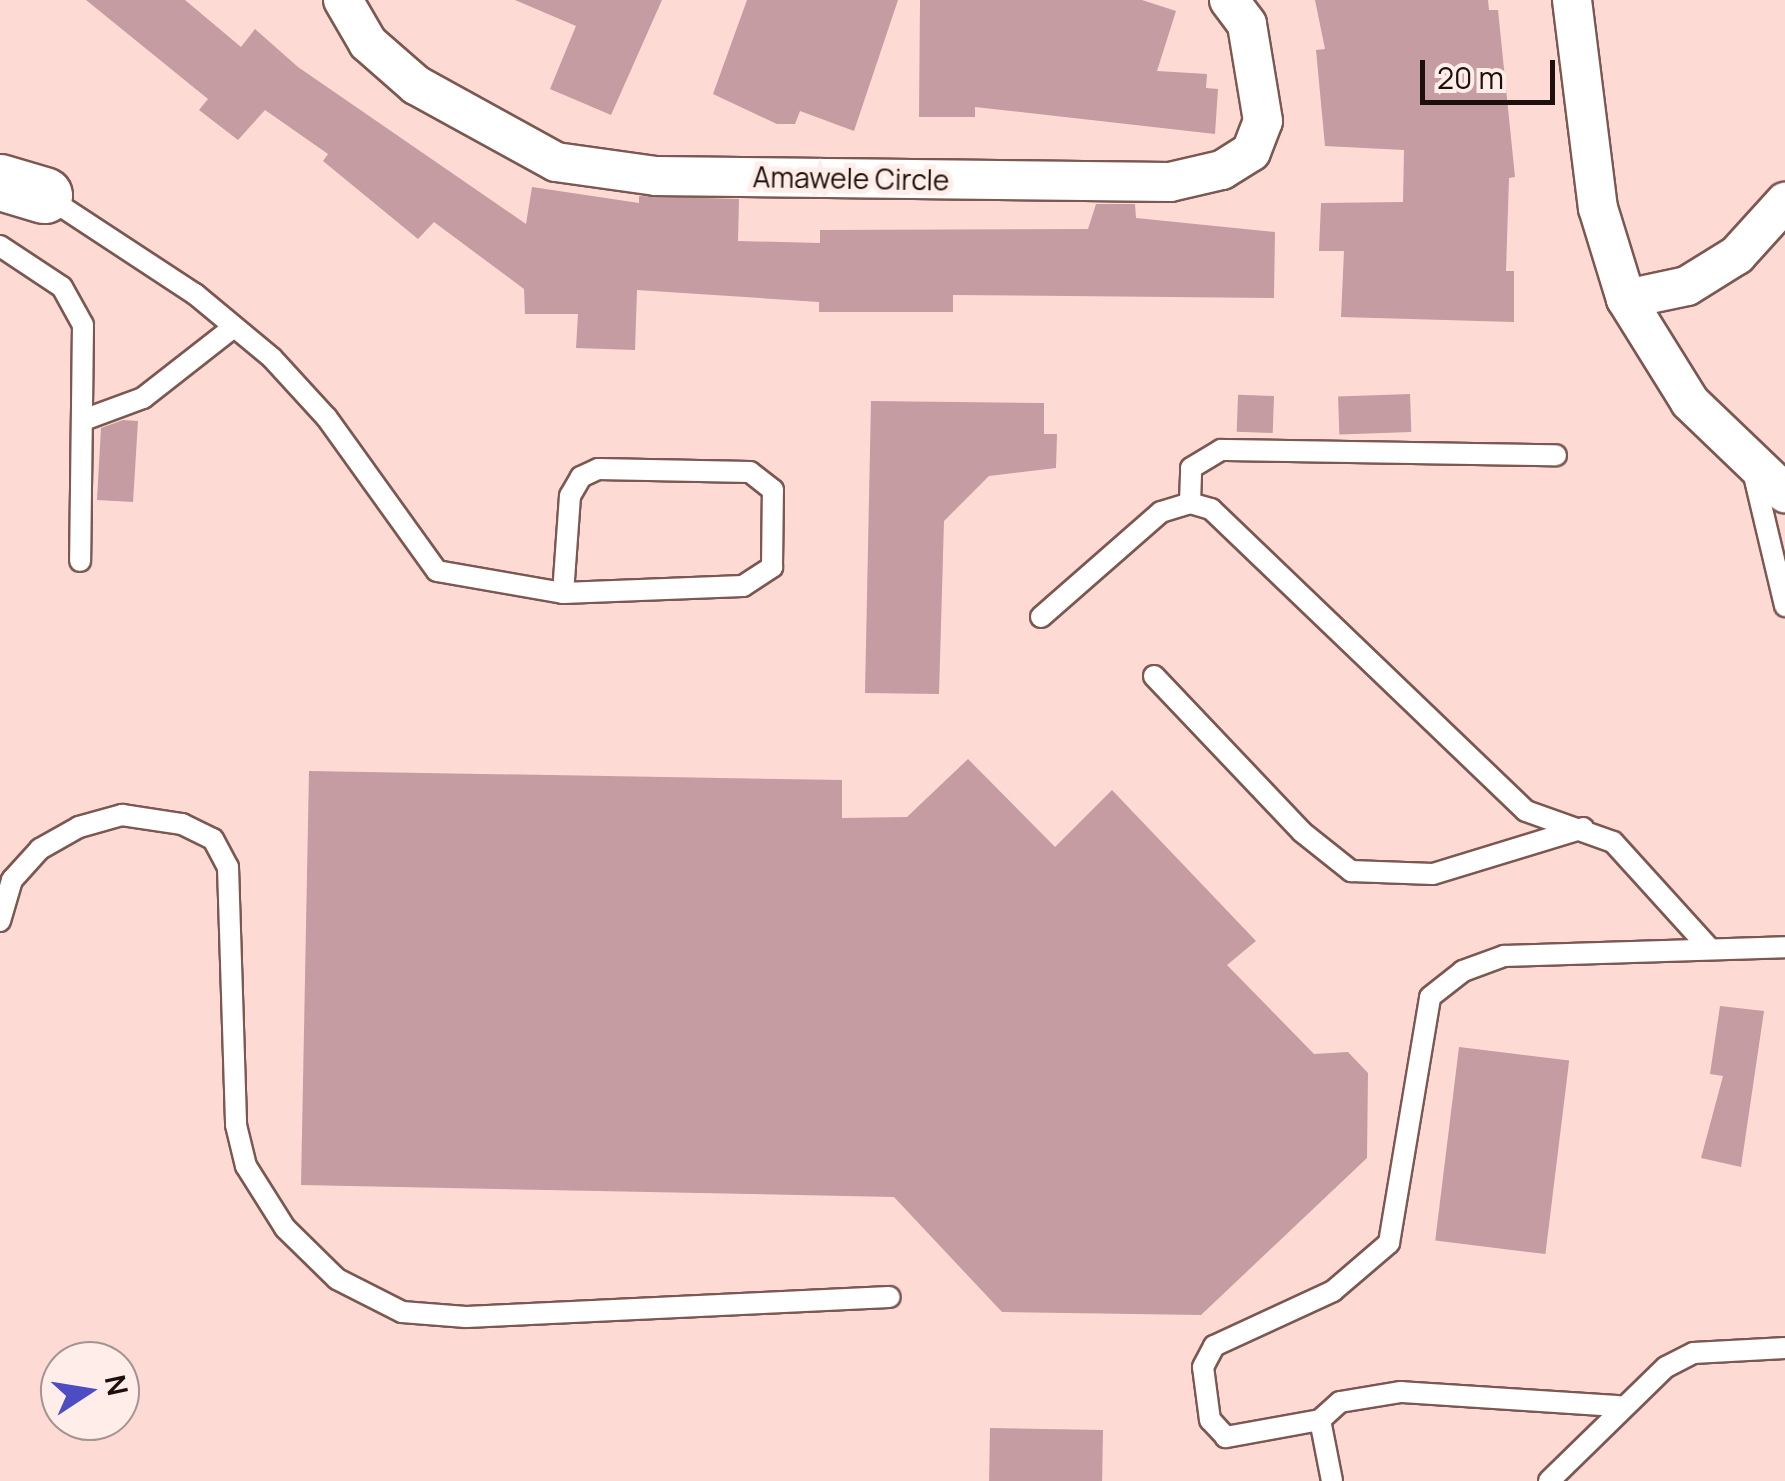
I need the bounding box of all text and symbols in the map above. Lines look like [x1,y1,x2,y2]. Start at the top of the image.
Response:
scale bar [1425,40,1560,102]
text: 20 m [1437,57,1504,98]
street label: Amawele Circle [752,159,950,197]
north arrow [40,1341,140,1441]
text: N [97,1371,138,1399]

